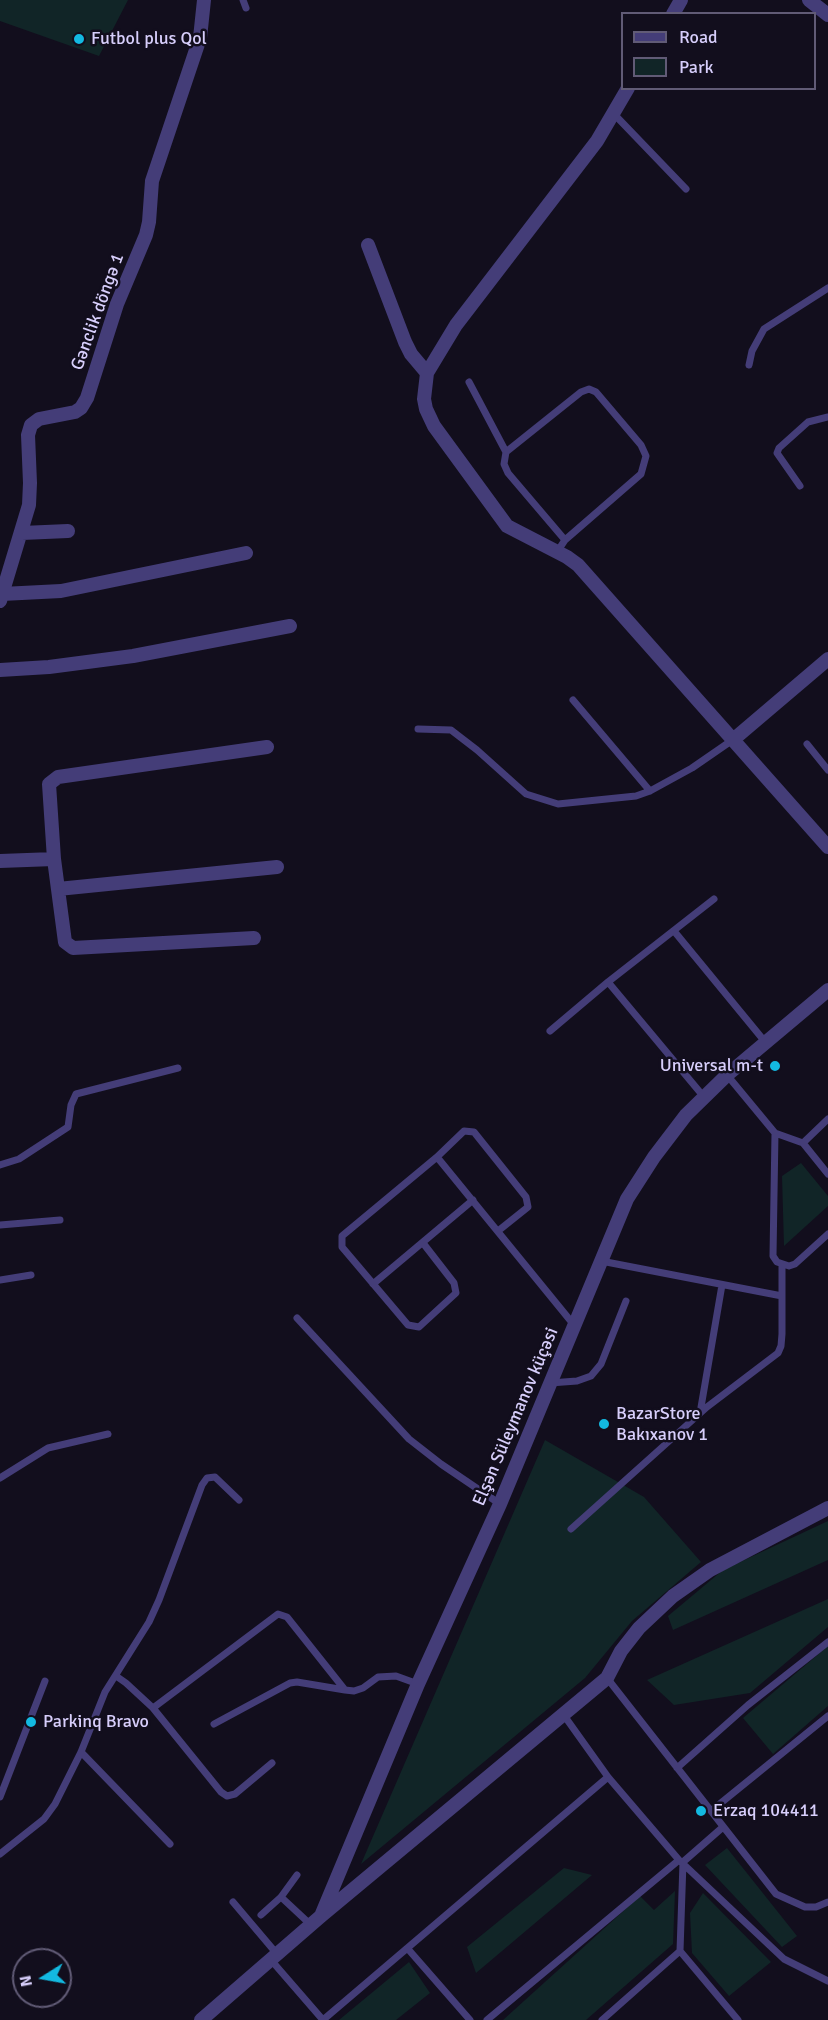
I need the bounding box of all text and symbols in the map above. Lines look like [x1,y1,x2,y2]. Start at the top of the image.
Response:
legend [621,12,816,90]
text: Road [679,26,718,48]
place label: Futbol plus Qol [91,28,207,50]
marker: Futbol plus Qol [72,32,86,46]
text: Park [679,56,714,78]
street label: Gənclik döngə 1 [67,251,129,373]
place label: Universal m-t [660,1055,763,1077]
marker: Universal m-t [768,1059,782,1073]
street label: Elşən Süleymanov küçəsi [469,1325,563,1509]
place label: BazarStore Bakıxanov 1 [616,1403,708,1446]
marker: BazarStore Bakıxanov 1 [597,1417,611,1431]
place label: Parkinq Bravo [43,1711,149,1733]
marker: Parkinq Bravo [24,1715,38,1729]
place label: Erzaq 104411 [713,1800,819,1822]
marker: Erzaq 104411 [694,1804,708,1818]
north arrow [12,1948,72,2008]
text: N [15,1974,37,1988]

